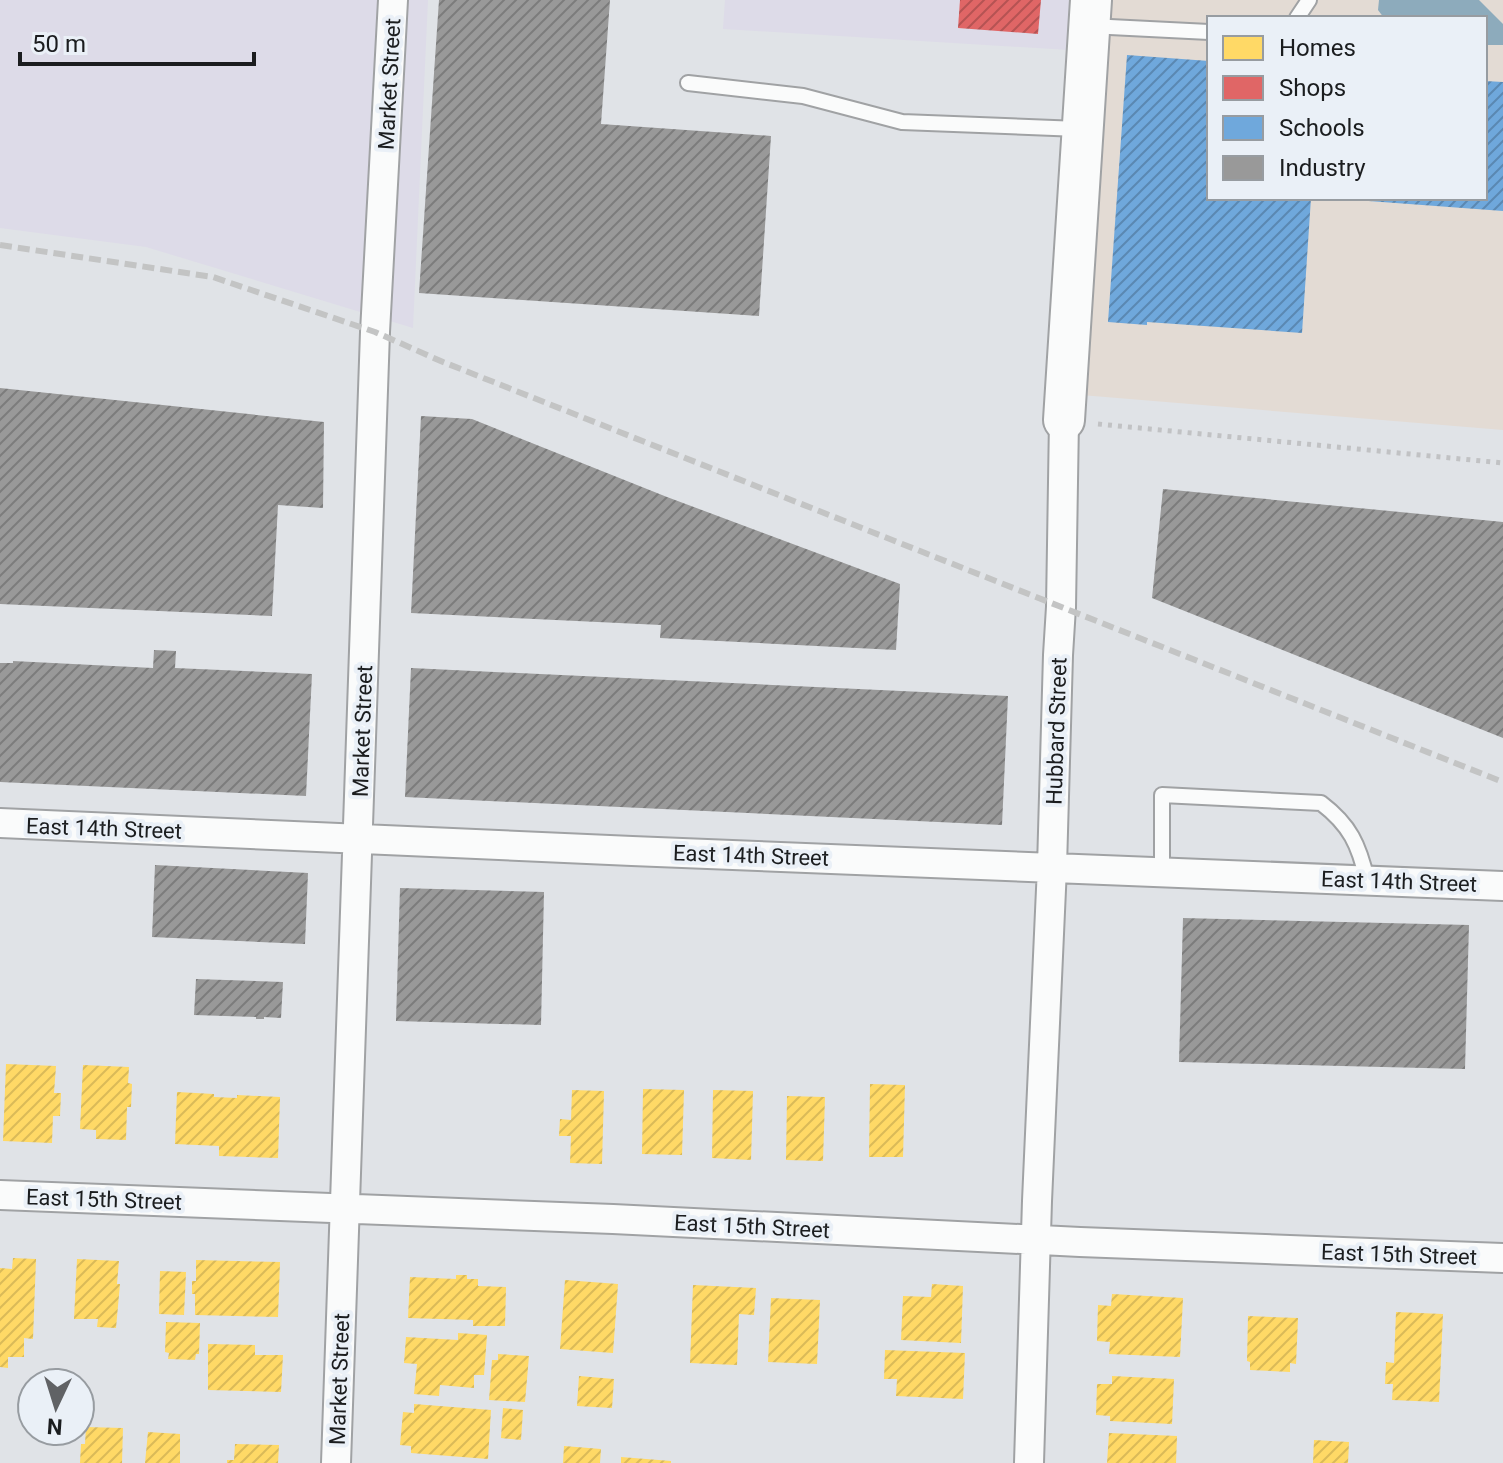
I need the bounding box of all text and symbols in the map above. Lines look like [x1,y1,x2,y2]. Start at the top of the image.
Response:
scale bar [20,16,254,66]
legend [1207,16,1487,200]
street label: Market Street [374,17,405,151]
text: 50 m [32,30,86,58]
text: Homes [1279,34,1356,62]
text: Shops [1279,74,1346,102]
text: Schools [1279,114,1365,142]
text: Industry [1279,154,1366,182]
street label: Hubbard Street [1041,657,1072,805]
street label: Market Street [348,665,377,797]
street label: East 14th Street [26,813,182,844]
street label: East 14th Street [673,840,829,871]
street label: East 14th Street [1321,866,1477,897]
street label: East 15th Street [26,1184,182,1215]
street label: East 15th Street [673,1210,831,1243]
street label: East 15th Street [1321,1239,1477,1270]
street label: Market Street [325,1313,354,1445]
north arrow [16,1367,96,1447]
text: N [46,1413,63,1439]

